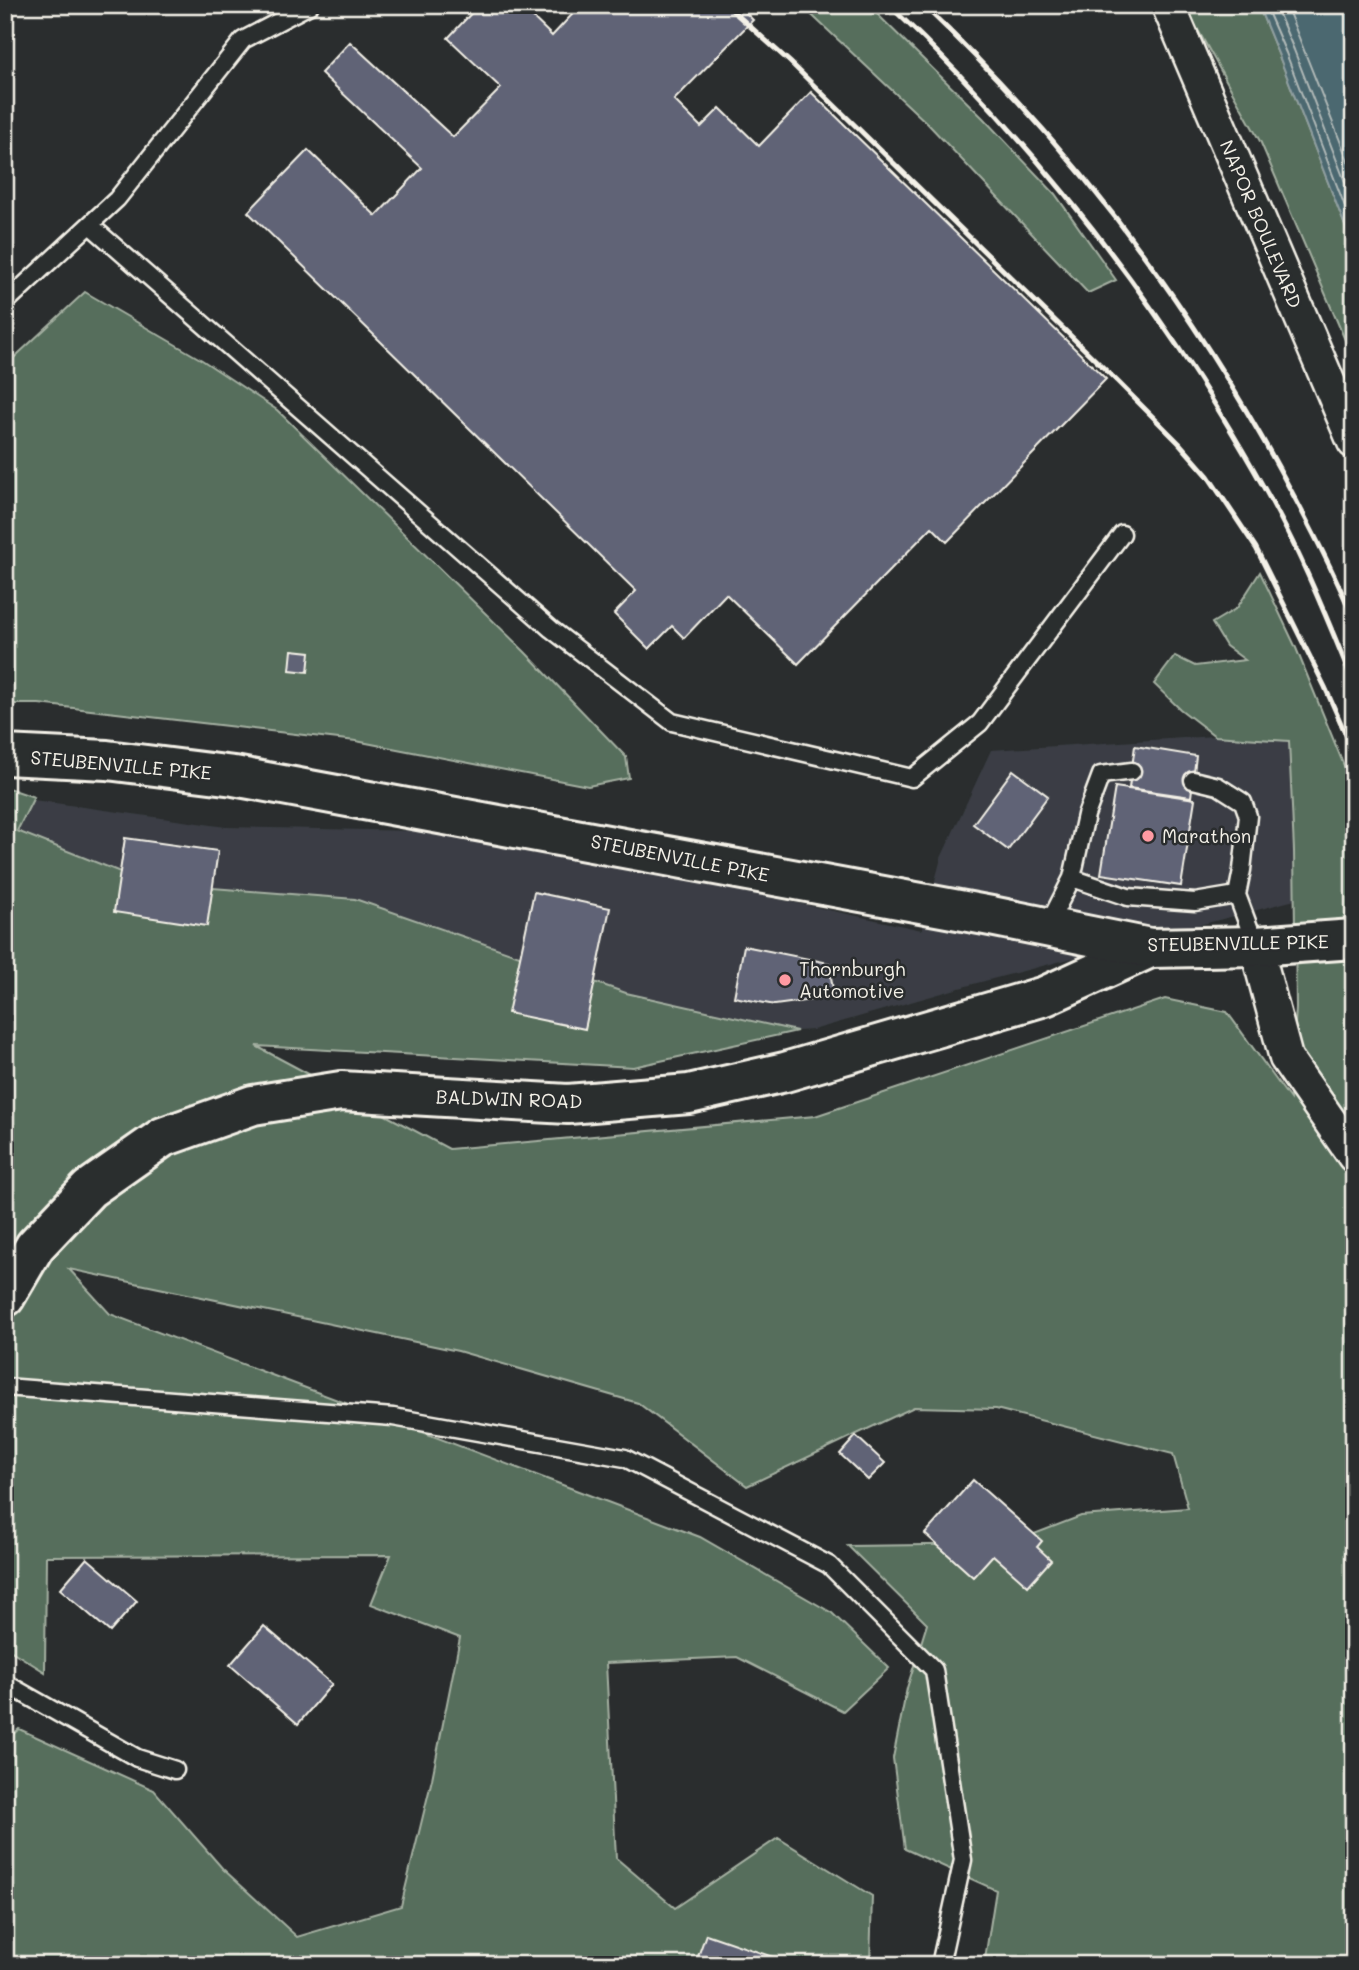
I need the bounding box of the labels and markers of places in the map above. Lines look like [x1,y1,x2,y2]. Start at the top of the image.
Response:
place label: Marathon [1162,823,1251,848]
marker: Marathon [1140,828,1156,844]
place label: Thornburgh Automotive [799,956,905,1003]
marker: Thornburgh Automotive [777,972,793,988]

